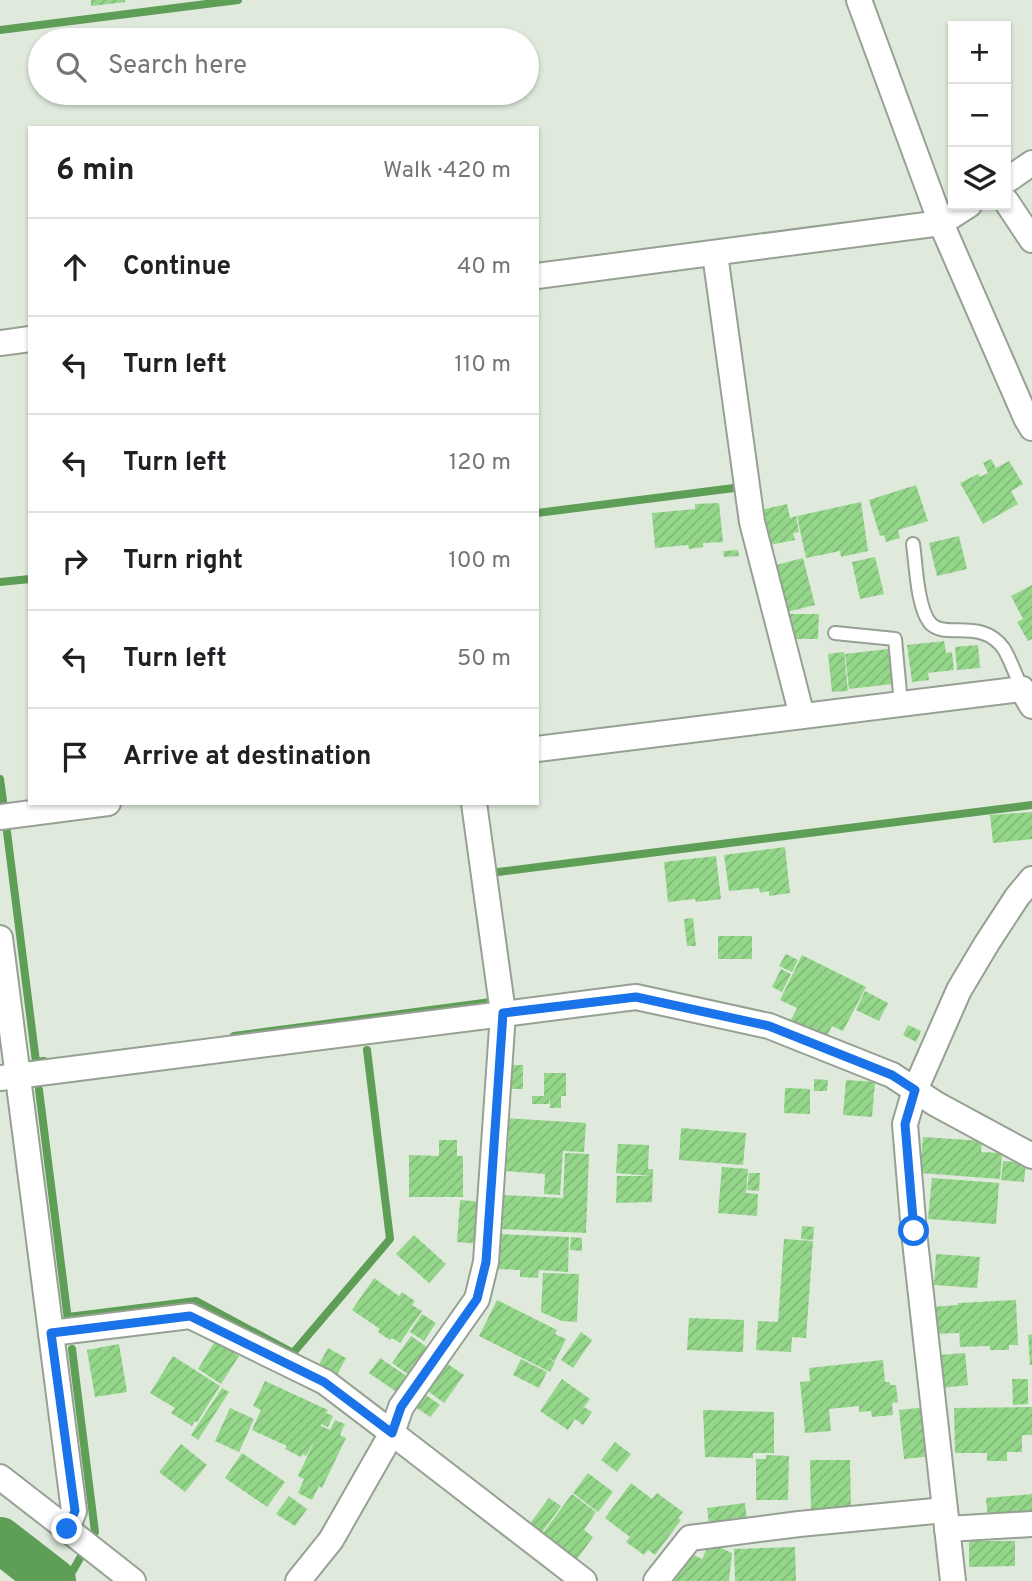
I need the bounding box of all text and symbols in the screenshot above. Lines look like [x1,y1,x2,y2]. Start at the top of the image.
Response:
map controls [948,21,1011,210]
button: + [948,21,1011,84]
search box [28,28,539,105]
icon: search [52,48,90,86]
text: Search here [108,50,247,83]
button: − [948,84,1011,147]
button: layers [948,147,1011,210]
text: 6 min [56,153,134,190]
text: Walk · 420 m [383,157,511,186]
icon: ahead [56,248,94,286]
text: Continue [123,251,231,284]
text: 40 m [457,253,511,282]
icon: left [56,346,94,384]
text: Turn left [123,349,227,382]
text: 110 m [454,351,511,380]
icon: left [56,444,94,482]
text: Turn left [123,447,227,480]
text: 120 m [449,449,511,478]
icon: right [56,542,94,580]
text: Turn right [123,545,243,578]
text: 100 m [448,547,511,576]
icon: left [56,640,94,678]
text: Turn left [123,643,227,676]
text: 50 m [457,645,511,674]
icon: arrive [56,738,94,776]
text: Arrive at destination [123,741,371,774]
route start [898,1215,929,1246]
route end [51,1513,82,1544]

